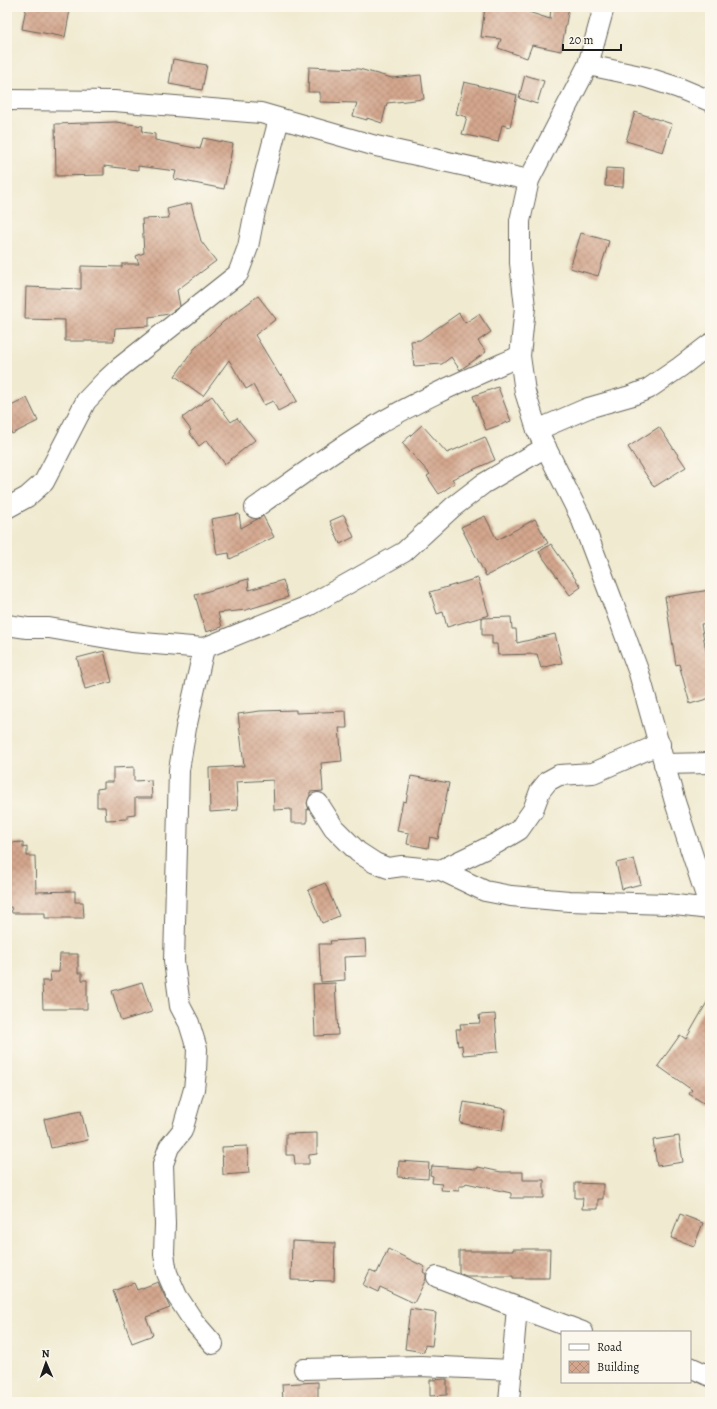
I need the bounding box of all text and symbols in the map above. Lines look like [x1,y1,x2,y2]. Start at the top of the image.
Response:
scale bar [563,26,621,52]
text: 20 m [569,32,593,48]
legend [561,1331,691,1383]
text: Road [597,1339,623,1355]
north arrow [26,1343,66,1383]
text: N [41,1346,50,1361]
text: Building [597,1359,639,1375]

